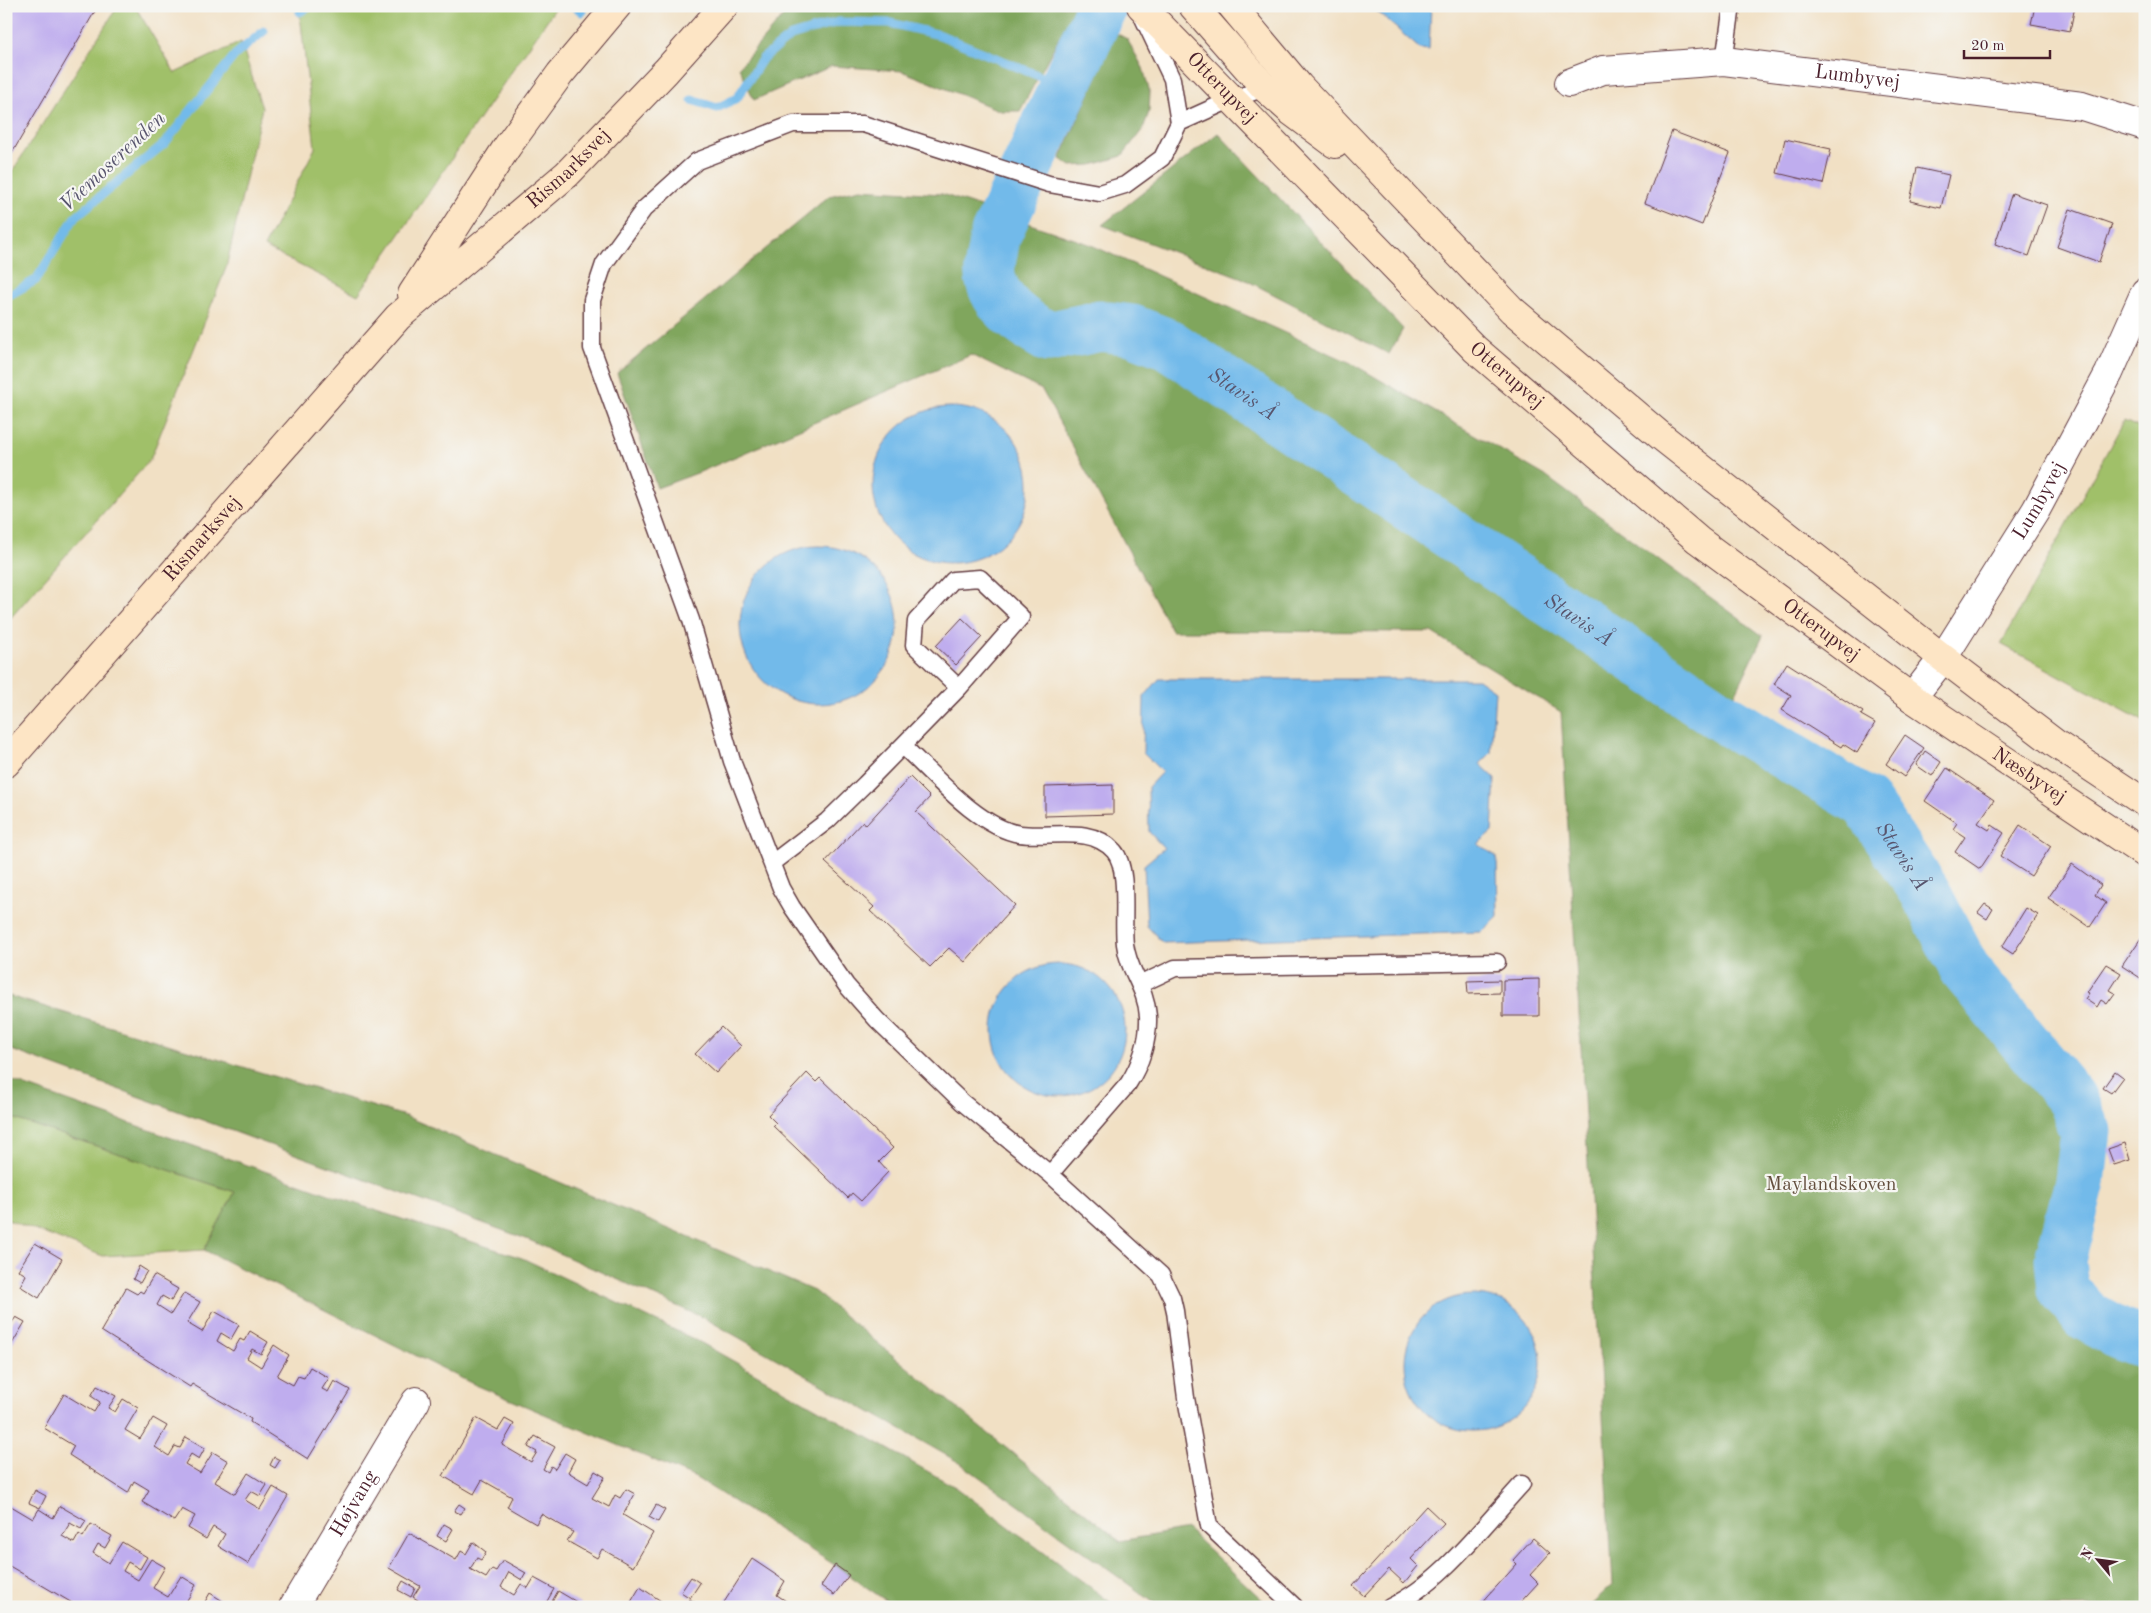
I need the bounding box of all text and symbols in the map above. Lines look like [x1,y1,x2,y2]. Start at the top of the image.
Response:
scale bar [1964,28,2050,60]
text: 20 m [1971,39,2005,54]
street label: Otterupvej [1182,49,1260,128]
street label: Lumbyvej [1813,62,1901,93]
water label: Viemoserenden [56,108,170,216]
street label: Rismarksvej [523,125,615,213]
street label: Otterupvej [1465,339,1547,413]
water label: Stavis Å [1204,364,1283,424]
street label: Lumbyvej [2010,459,2070,544]
street label: Rismarksvej [160,492,245,586]
water label: Stavis Å [1541,590,1619,650]
street label: Otterupvej [1778,596,1863,666]
street label: Næsbyvej [1988,745,2069,808]
water label: Stavis Å [1871,818,1936,894]
park label: Maylandskoven [1765,1175,1897,1195]
street label: Højvang [327,1467,382,1541]
north arrow [2074,1536,2124,1586]
text: N [2079,1546,2096,1562]

